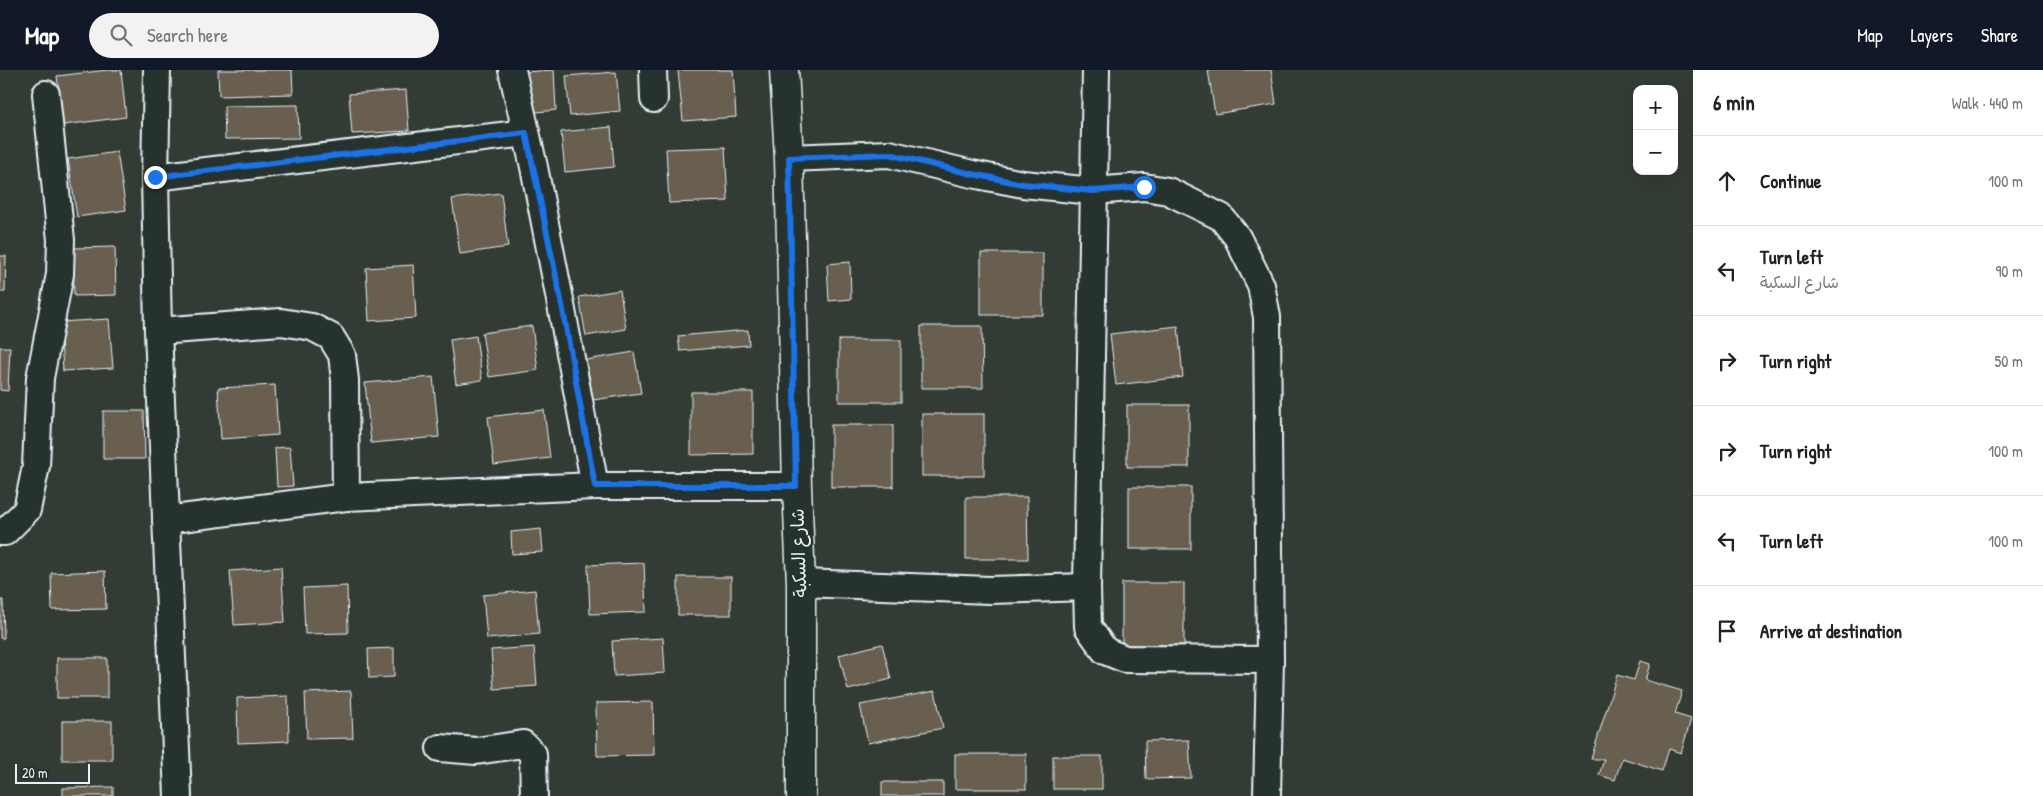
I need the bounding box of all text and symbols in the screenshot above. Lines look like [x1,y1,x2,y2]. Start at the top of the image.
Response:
search box [89,13,439,58]
text: Map [25,19,59,51]
icon: search [107,21,135,49]
text: Search here [147,22,228,48]
text: Map [1857,23,1883,48]
text: Layers [1911,23,1953,48]
text: Share [1981,23,2018,48]
map controls [1633,85,1678,175]
button: + [1633,85,1678,130]
text: 6 min [1713,88,1755,117]
text: Walk · 440 m [1952,92,2023,114]
button: − [1633,130,1678,175]
route end [144,166,167,189]
icon: ahead [1713,167,1741,195]
text: Continue [1760,168,1821,194]
text: 100 m [1988,170,2023,192]
route start [1133,176,1156,199]
text: Turn left [1760,244,1823,270]
icon: left [1713,257,1741,285]
text: 90 m [1995,260,2023,282]
text: شارع السكبة [1760,271,1839,293]
icon: right [1713,347,1741,375]
text: Turn right [1760,348,1831,374]
text: 50 m [1995,350,2023,372]
icon: right [1713,437,1741,465]
text: Turn right [1760,438,1831,464]
text: 100 m [1988,440,2023,462]
street label: شارع السكبة [784,508,813,598]
icon: left [1713,527,1741,555]
text: Turn left [1760,528,1823,554]
text: 100 m [1988,530,2023,552]
icon: arrive [1713,617,1741,645]
text: Arrive at destination [1760,618,1902,644]
scale bar [15,761,90,784]
text: 20 m [22,763,48,782]

